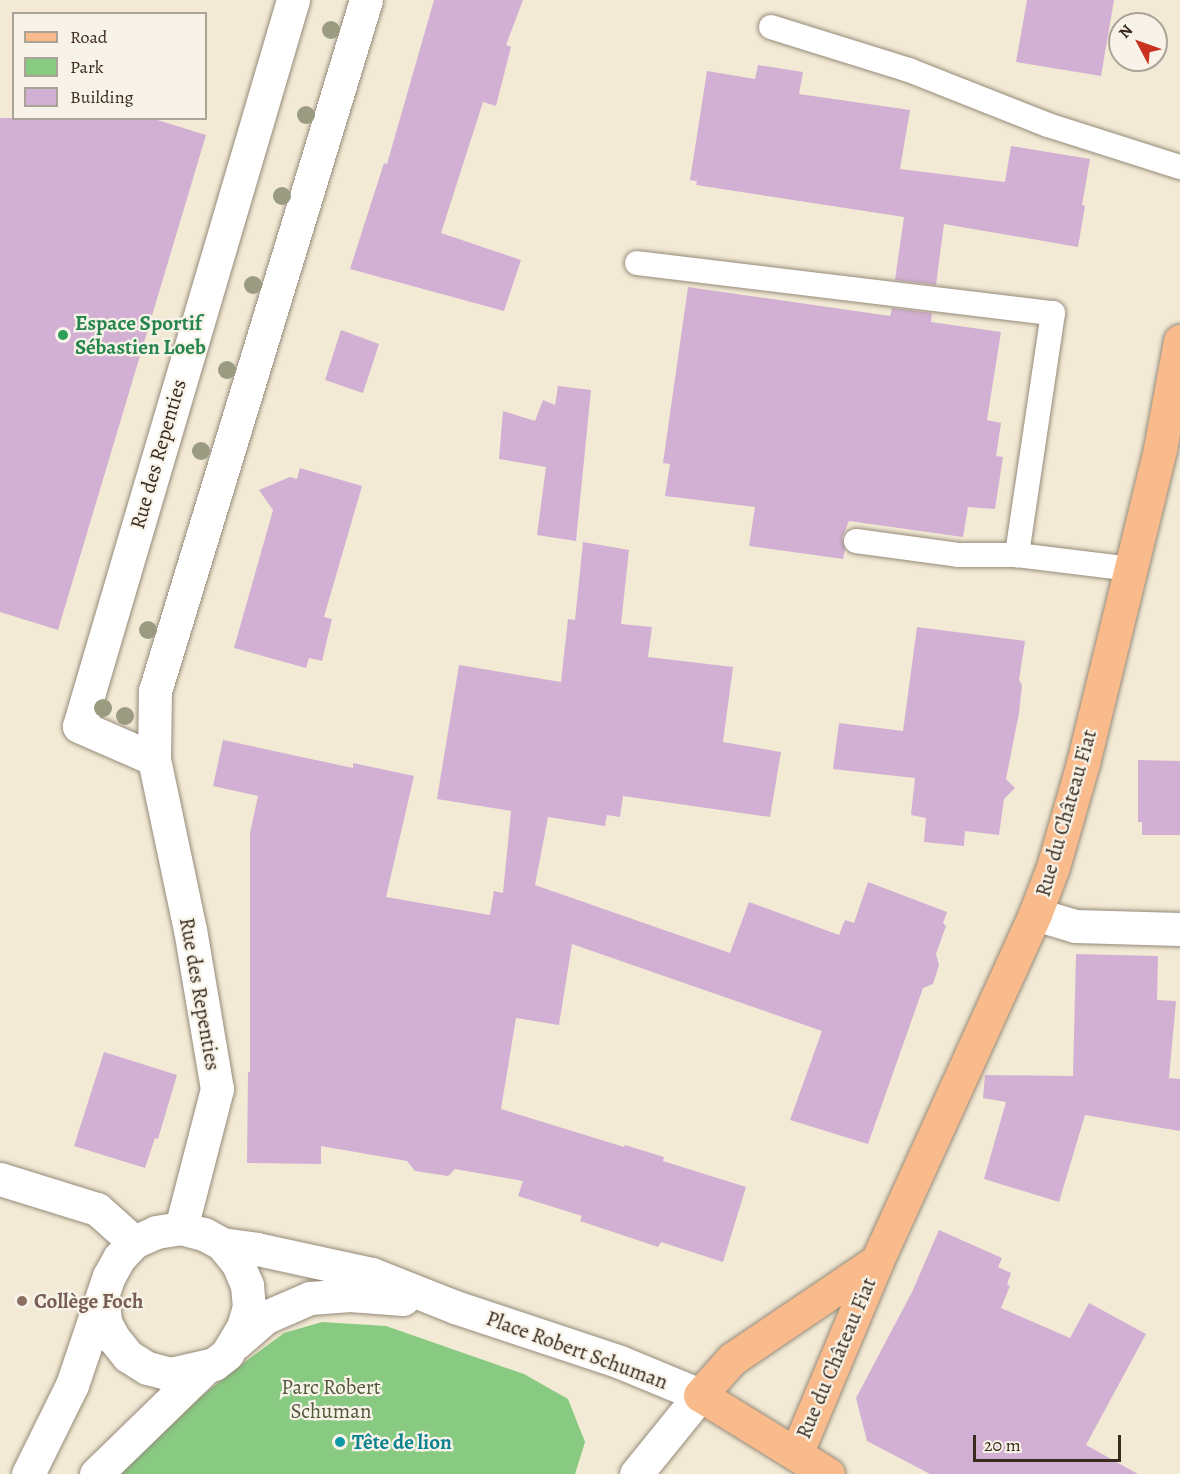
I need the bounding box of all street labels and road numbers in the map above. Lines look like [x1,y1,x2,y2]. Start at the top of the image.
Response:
street label: Rue des Repenties [125,376,191,532]
street label: Rue du Château Fiat [1030,727,1102,899]
street label: Rue des Repenties [174,916,226,1072]
street label: Rue du Château Fiat [791,1274,881,1442]
street label: Place Robert Schuman [483,1305,671,1395]

